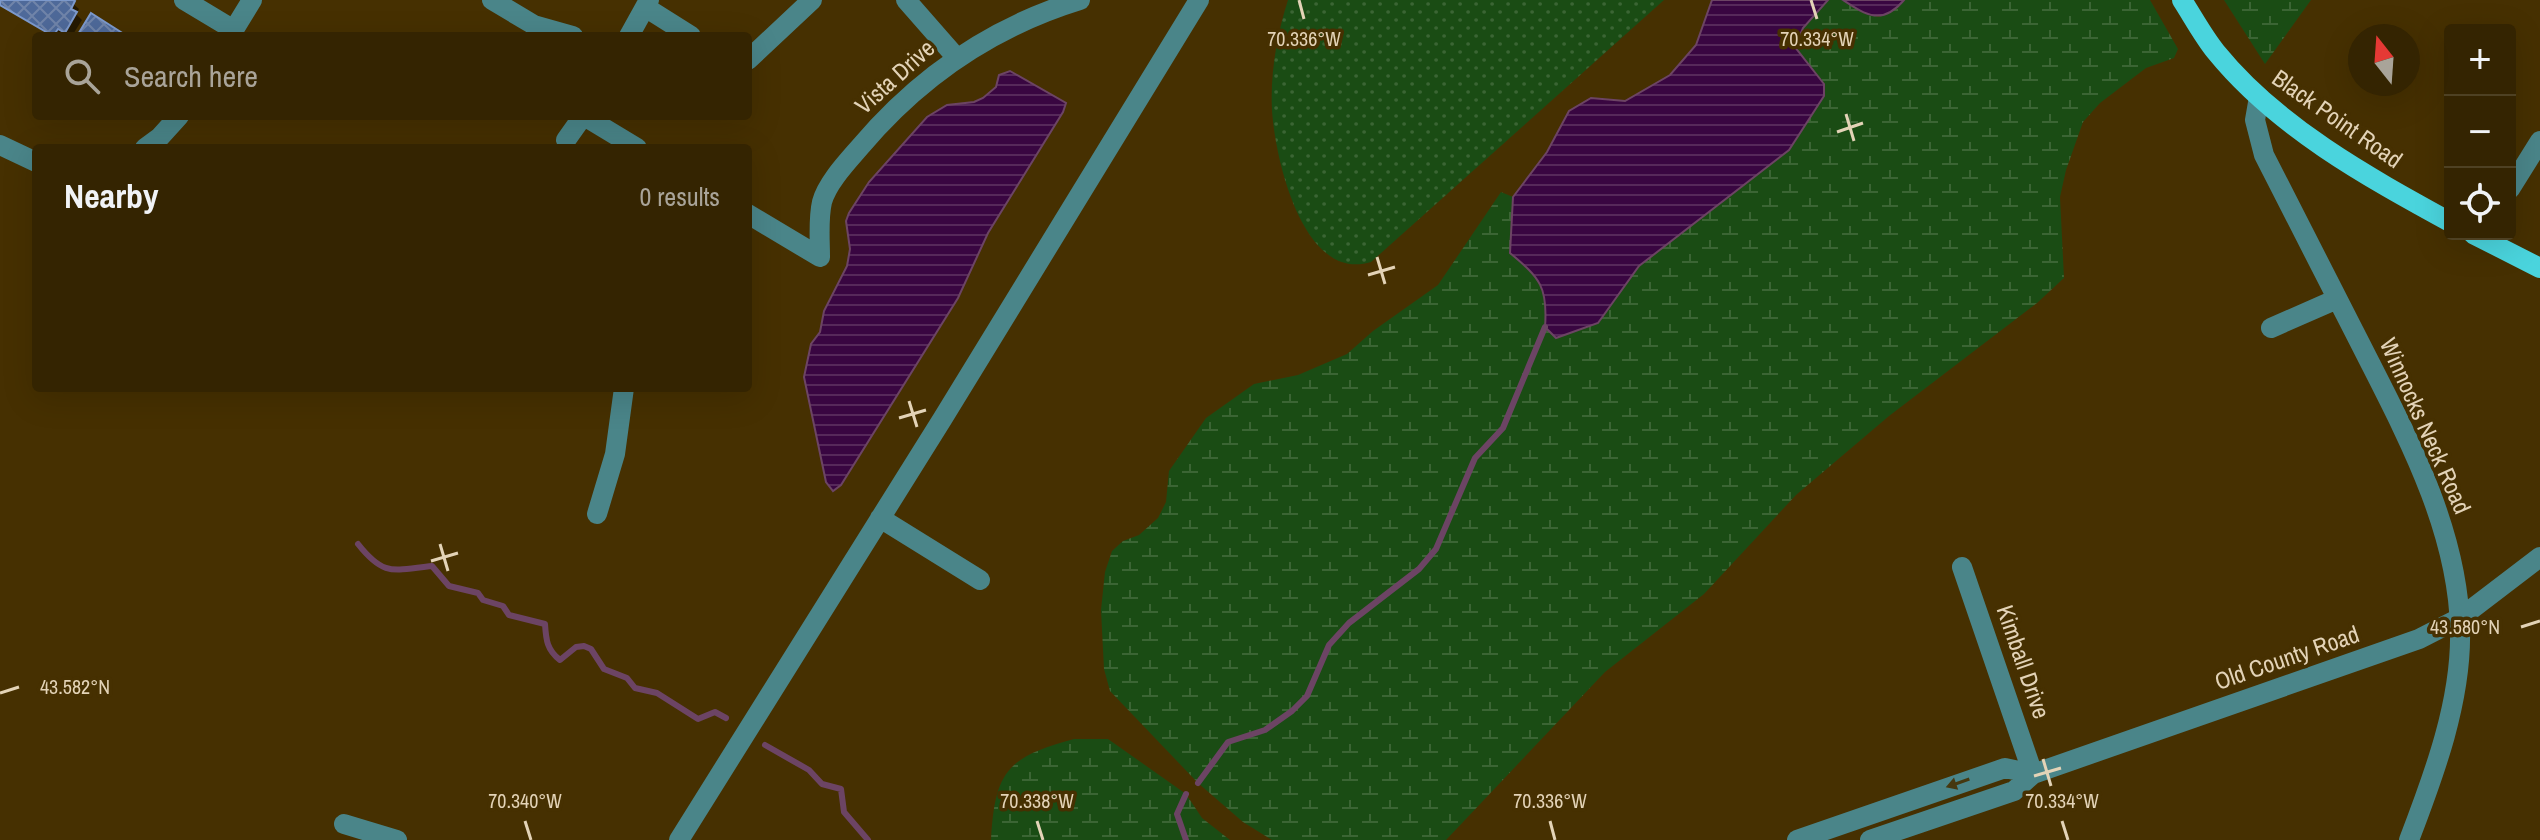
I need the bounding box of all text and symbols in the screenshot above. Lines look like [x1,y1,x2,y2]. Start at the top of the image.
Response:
north arrow [2348,24,2420,96]
map controls [2444,24,2516,240]
button: + [2444,24,2516,96]
text: 70.336°W [1267,25,1341,52]
text: 70.334°W [1780,25,1854,52]
search box [32,32,752,120]
street label: Vista Drive [848,32,941,121]
icon: search [60,54,104,98]
text: Search here [124,56,258,96]
street label: Black Point Road [2266,61,2409,175]
button: − [2444,96,2516,168]
button: locate [2444,168,2516,240]
text: Nearby [64,173,159,219]
text: 0 results [639,179,720,214]
street label: Winnocks Neck Road [2373,333,2479,519]
street label: Kimball Drive [1990,601,2058,723]
text: 43.580°N [2430,613,2500,640]
street label: Old County Road [2210,617,2363,697]
text: 43.582°N [40,673,110,700]
one-way arrow [1946,778,1970,790]
text: 70.340°W [488,787,562,814]
text: 70.338°W [1000,787,1074,814]
text: 70.336°W [1513,787,1587,814]
text: 70.334°W [2025,787,2099,814]

